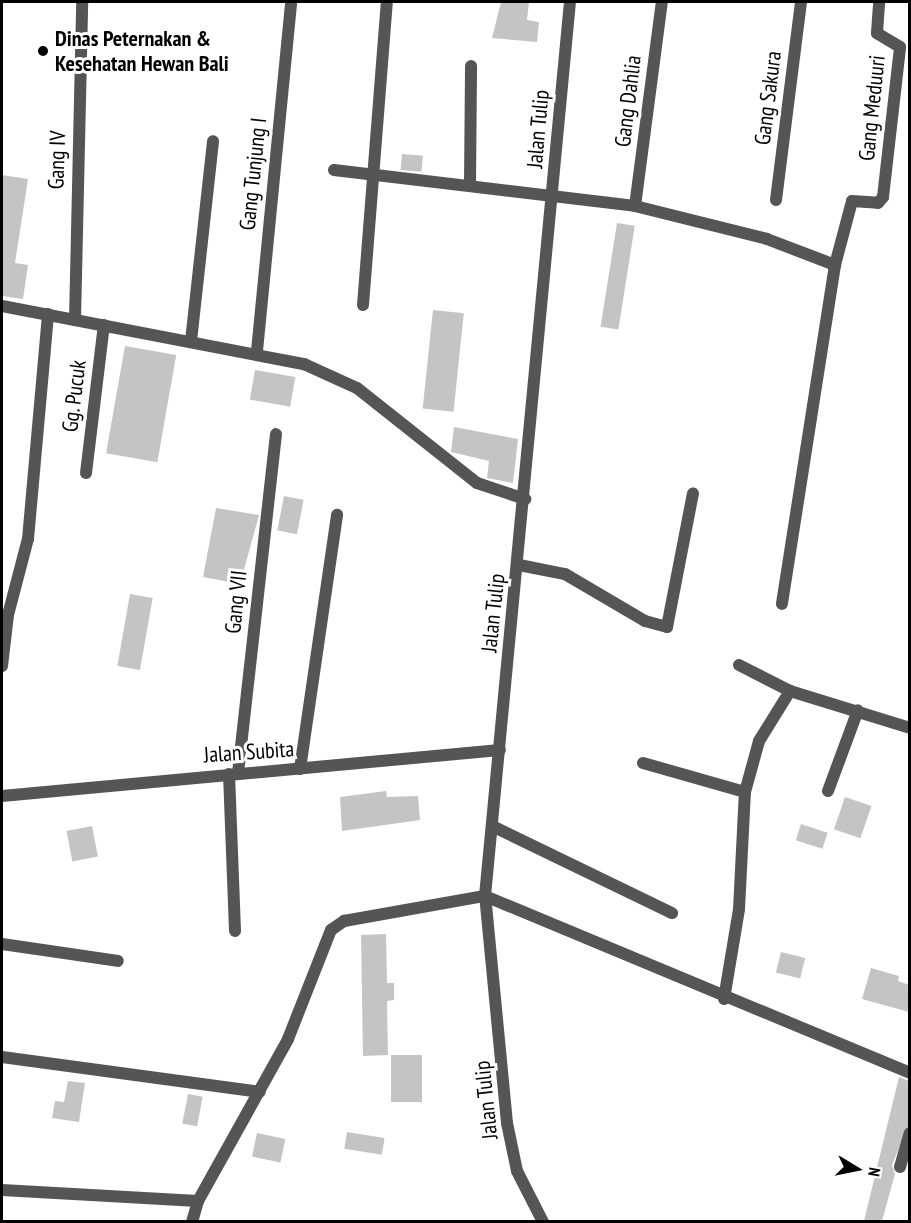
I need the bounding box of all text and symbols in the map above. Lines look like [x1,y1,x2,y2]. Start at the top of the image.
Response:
place label: Dinas Peternakan & Kesehatan Hewan Bali [55,25,229,76]
marker: Dinas Peternakan & Kesehatan Hewan Bali [36,44,50,58]
street label: Gang Sakura [749,49,787,147]
street label: Gang Dahlia [609,54,647,148]
street label: Gang Meduuri [853,54,891,162]
street label: Jalan Tulip [521,88,555,170]
street label: Gang Tunjung I [234,116,272,232]
street label: Gang IV [43,130,71,190]
street label: Gg. Pucuk [56,358,92,434]
street label: Gang VII [220,569,252,635]
street label: Jalan Tulip [476,572,510,654]
street label: Jalan Subita [203,736,295,768]
street label: Jalan Tulip [469,1059,503,1141]
north arrow [827,1139,887,1199]
text: N [864,1166,885,1178]

